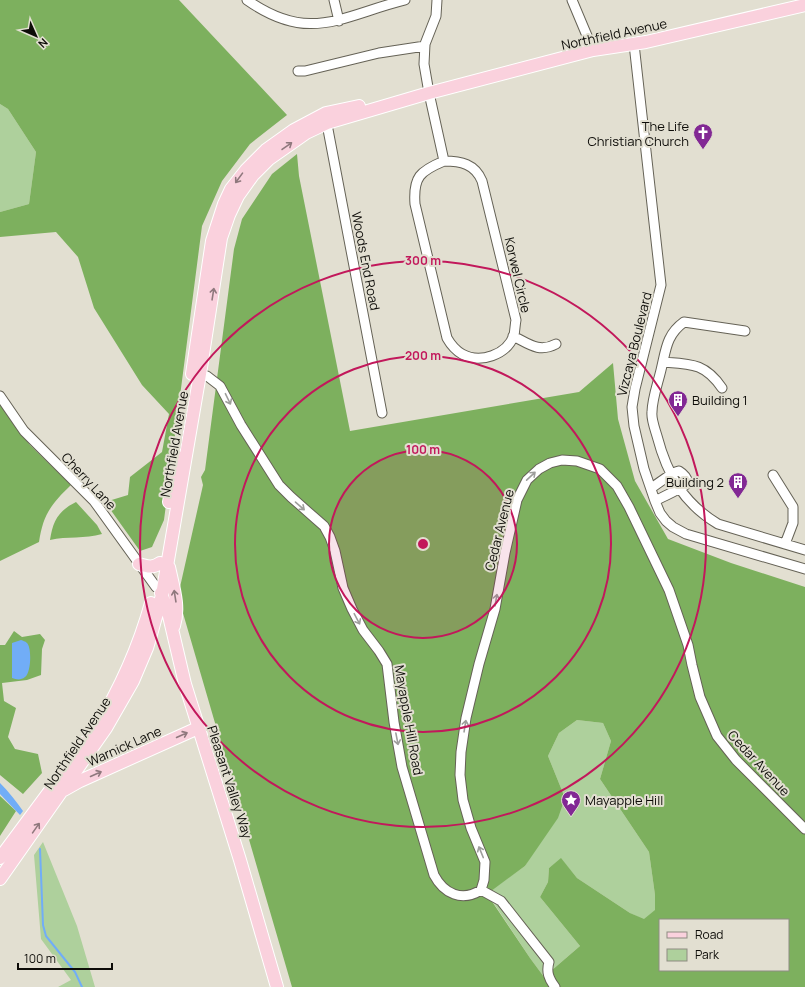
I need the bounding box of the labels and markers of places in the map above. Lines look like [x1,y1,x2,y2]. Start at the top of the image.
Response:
place label: The Life Christian Church [587,117,689,150]
church icon: The Life Christian Church [692,122,714,150]
building icon: Building 1 [667,389,689,417]
place label: Building 1 [692,391,748,409]
building icon: Building 2 [727,471,749,499]
place label: Building 2 [666,473,724,491]
centre of rings [416,537,430,551]
place icon: Mayapple Hill [560,789,582,817]
place label: Mayapple Hill [585,791,663,809]

